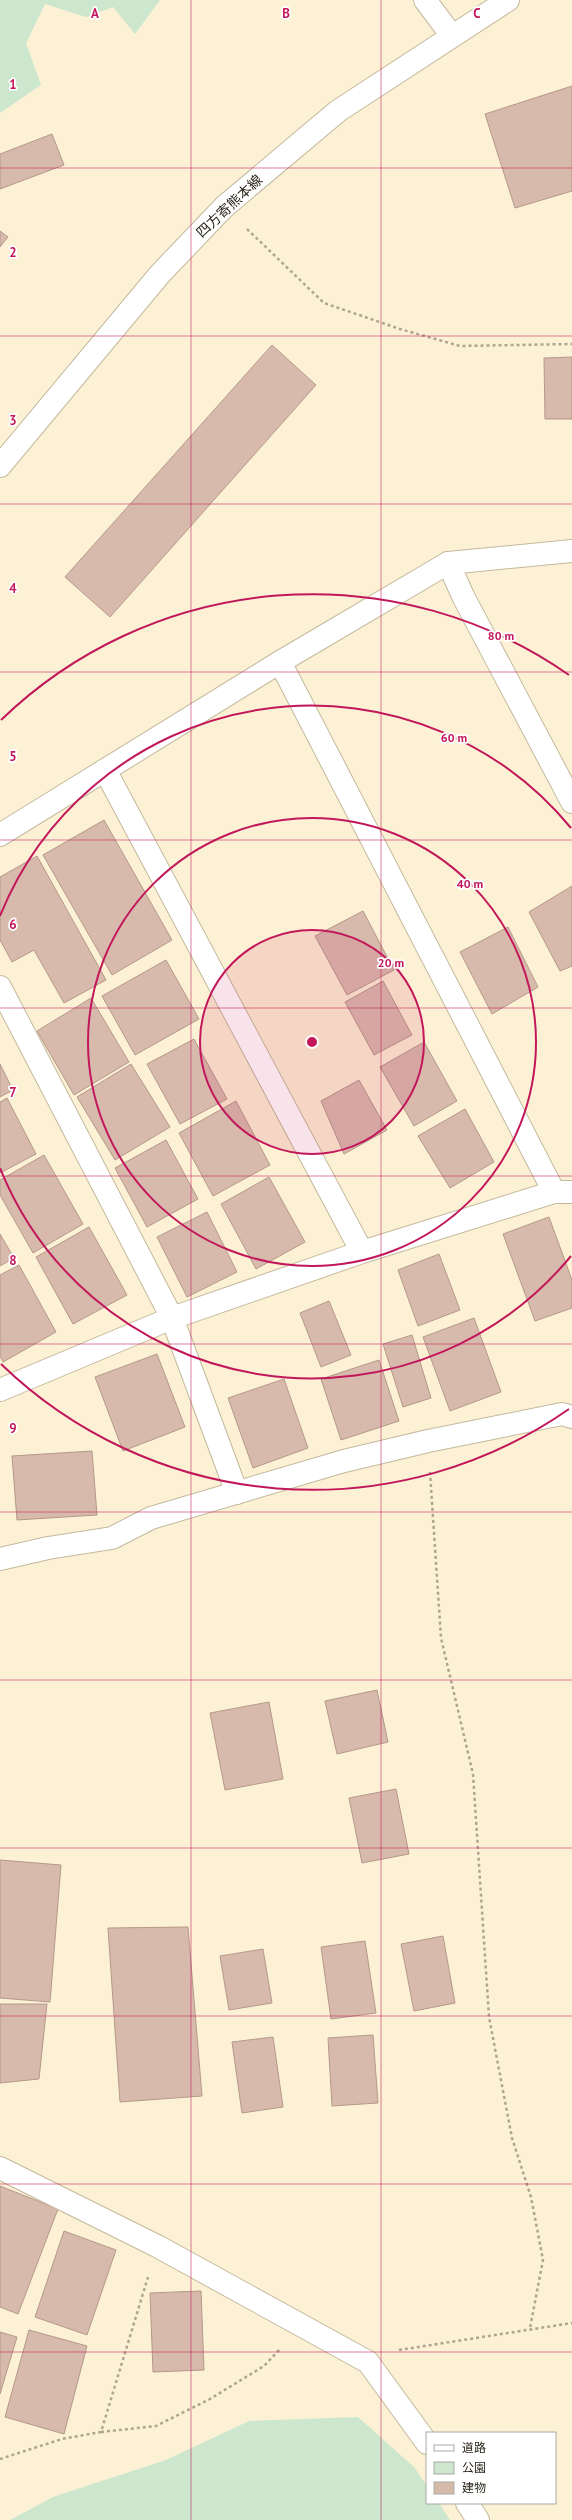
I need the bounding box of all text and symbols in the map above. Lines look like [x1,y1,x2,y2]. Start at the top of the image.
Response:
text: A [91,5,99,22]
text: B [282,5,290,22]
text: C [473,5,481,22]
text: 1 [9,76,17,93]
street label: 四方寄熊本線 [192,171,266,241]
text: 2 [9,244,17,261]
text: 3 [9,412,17,429]
text: 4 [9,580,17,597]
text: 80 m [488,628,514,643]
text: 60 m [441,730,467,745]
text: 5 [9,748,17,765]
text: 40 m [457,876,483,891]
text: 6 [9,916,17,933]
text: 20 m [378,955,404,970]
centre of rings [305,1035,319,1049]
text: 7 [9,1084,17,1101]
text: 8 [9,1252,17,1269]
text: 9 [9,1420,17,1437]
legend [426,2432,556,2504]
text: 道路 [462,2440,486,2455]
text: 公園 [462,2460,486,2475]
text: 建物 [462,2480,486,2495]

